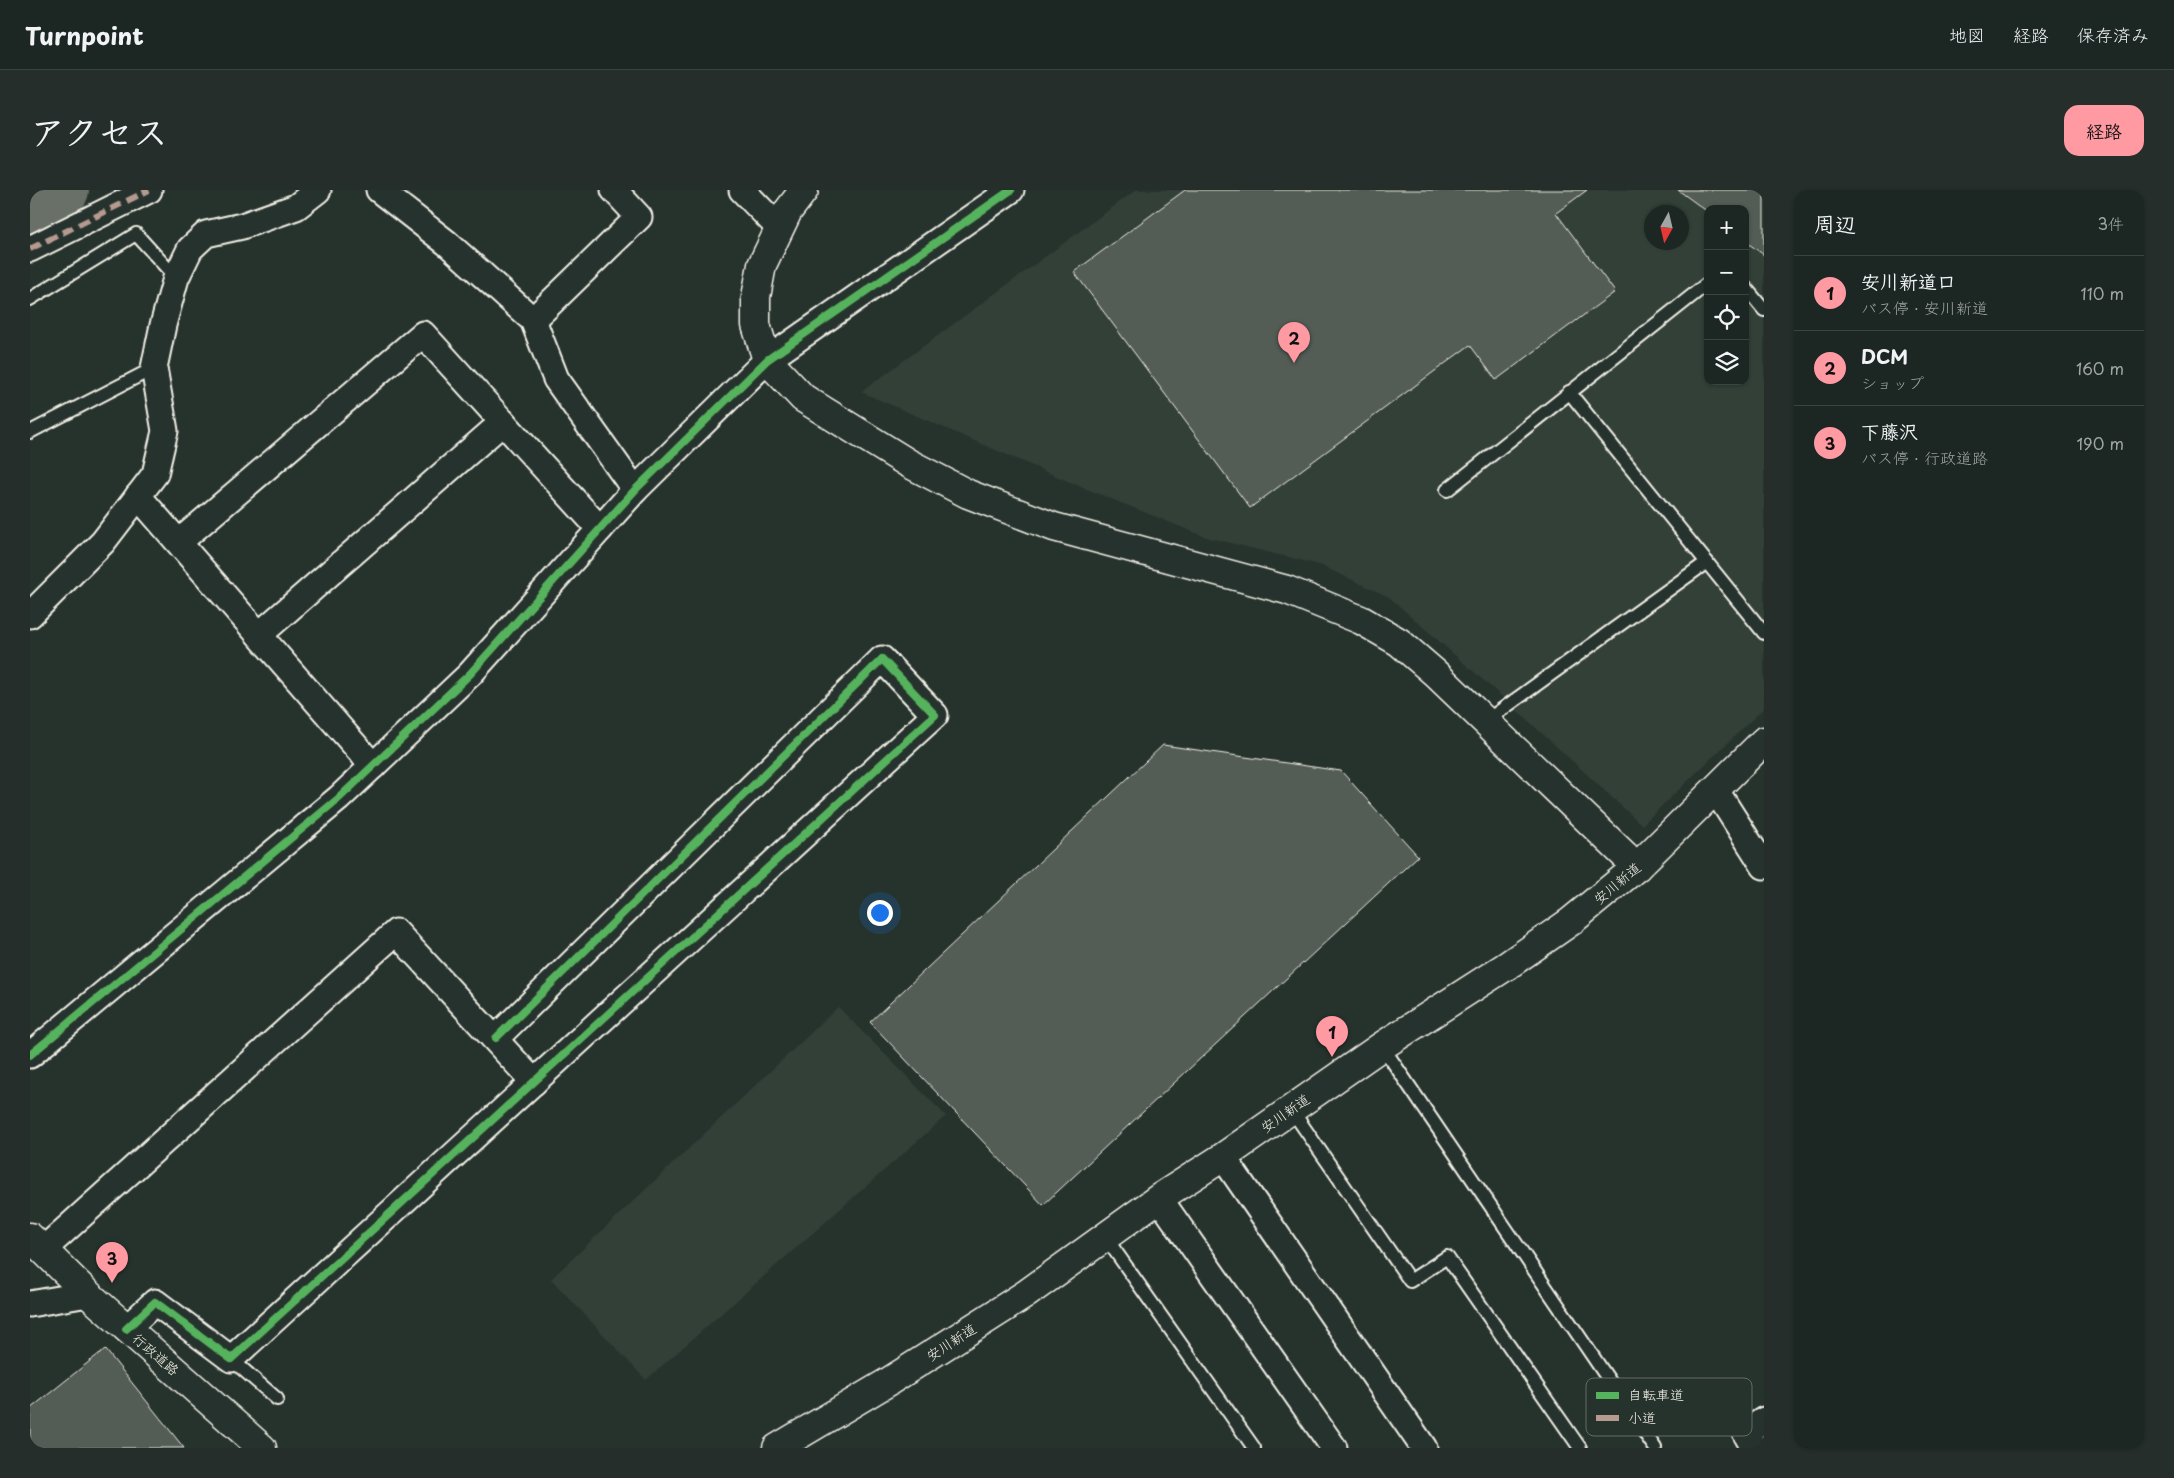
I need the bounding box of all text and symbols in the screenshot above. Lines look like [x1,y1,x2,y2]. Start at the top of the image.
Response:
text: Turnpoint [25,17,144,53]
text: 地図 [1949,21,1985,48]
text: 経路 [2013,21,2049,48]
text: 保存済み [2077,21,2149,48]
text: アクセス [30,104,168,157]
button: 経路 [2064,105,2144,156]
north arrow [1644,205,1689,250]
map controls [1704,205,1749,385]
button: + [1704,205,1749,250]
text: 周辺 [1814,207,1856,239]
text: 3件 [2097,211,2124,235]
button: − [1704,250,1749,295]
text: 安川新道口 [1861,267,1956,295]
text: 1 [1826,281,1834,305]
text: 110 m [2081,281,2124,305]
button: locate [1704,295,1749,340]
text: バス停 · 安川新道 [1861,295,1988,319]
pin: 2 [1278,322,1310,363]
button: layers [1704,340,1749,385]
text: DCM [1861,342,1908,370]
text: 2 [1824,356,1836,380]
text: 160 m [2076,356,2124,380]
text: ショップ [1861,370,1924,394]
text: 下藤沢 [1861,417,1918,445]
text: 3 [1825,431,1835,455]
text: 190 m [2076,431,2124,455]
text: バス停 · 行政道路 [1861,445,1988,469]
street label: 安川新道 [1589,857,1645,909]
your location [867,900,893,926]
pin: 1 [1316,1016,1348,1057]
street label: 安川新道 [1256,1088,1314,1138]
pin: 3 [96,1242,128,1283]
street label: 安川新道 [922,1318,980,1366]
street label: 行政道路 [128,1328,184,1380]
legend [1586,1378,1752,1436]
text: 自転車道 [1628,1384,1684,1405]
text: 小道 [1628,1407,1656,1428]

